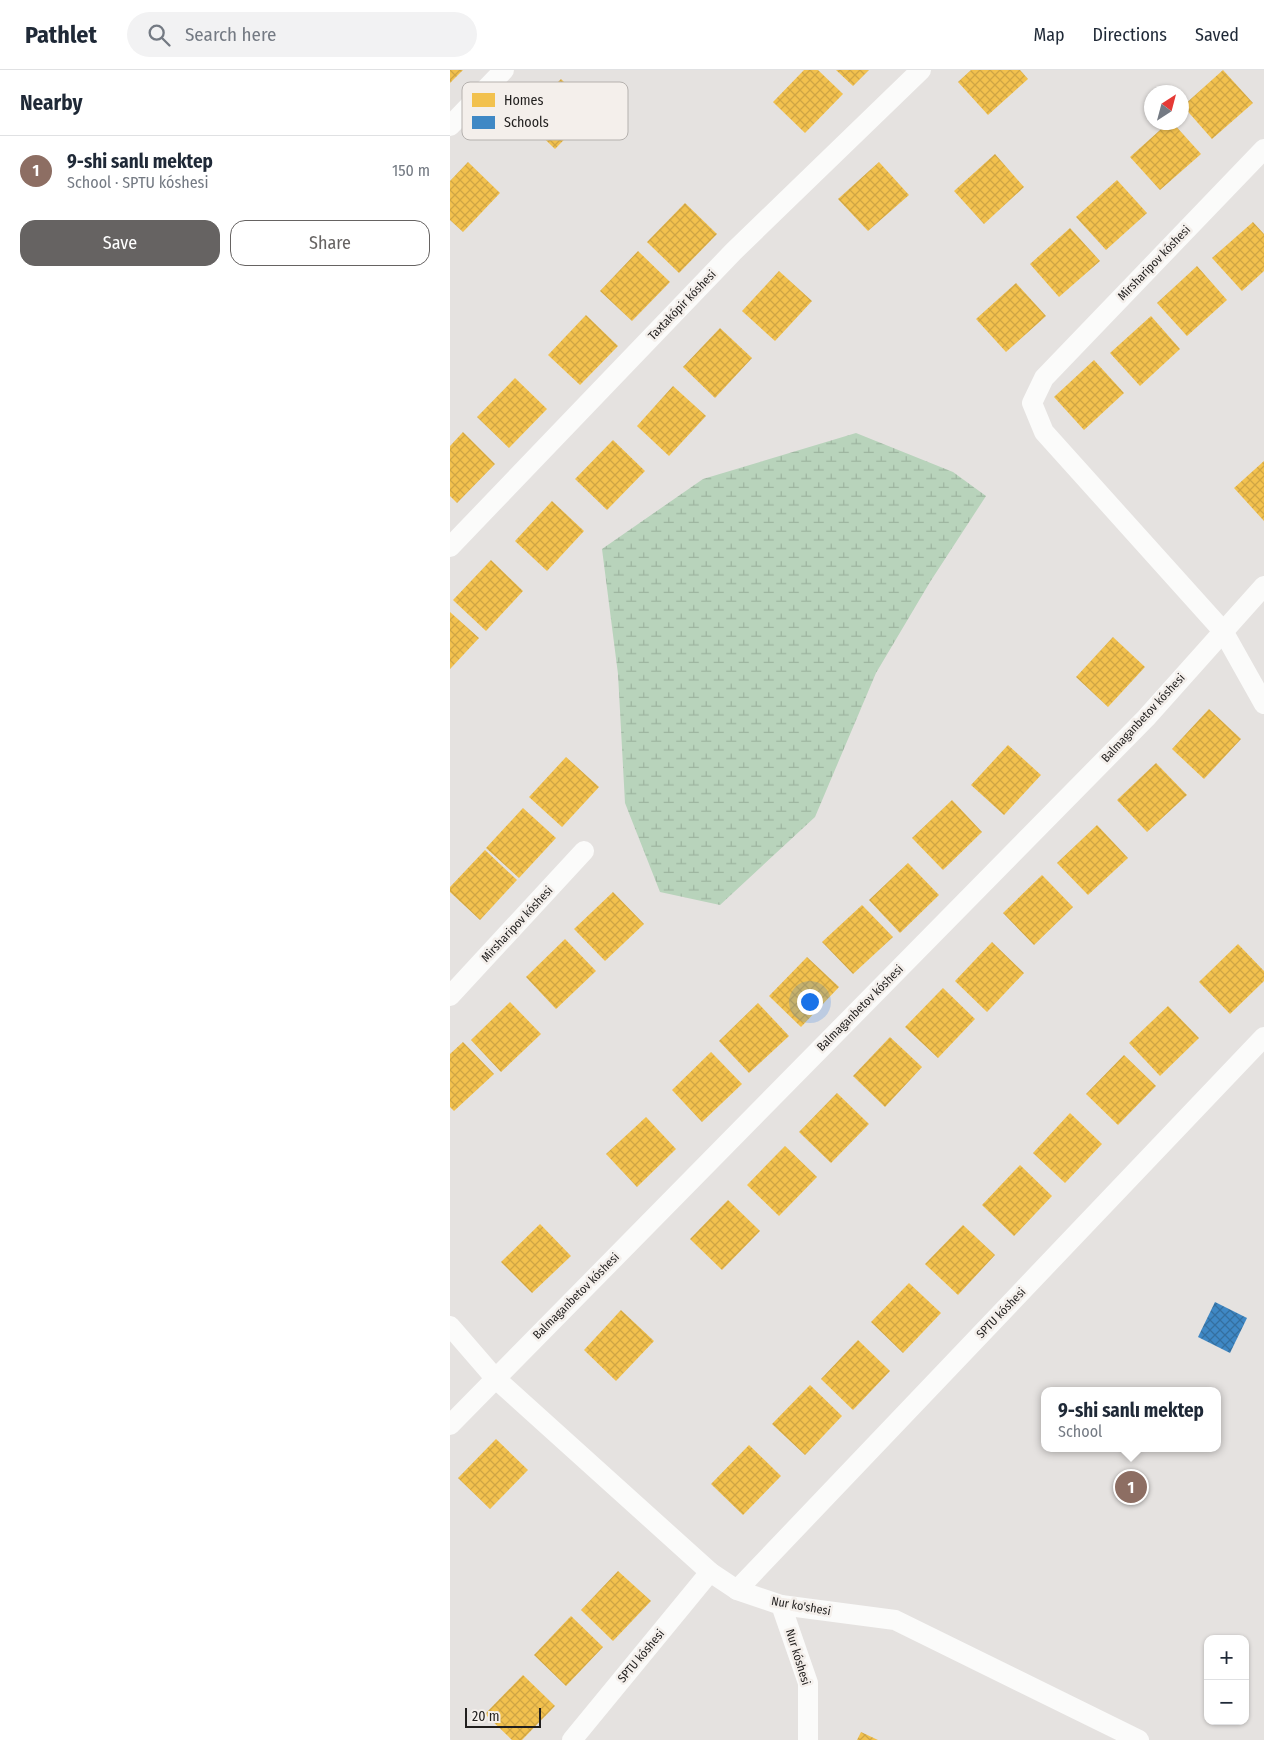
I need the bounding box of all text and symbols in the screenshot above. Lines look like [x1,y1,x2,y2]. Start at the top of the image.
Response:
search box [127,12,477,57]
text: Pathlet [25,21,97,49]
icon: search [145,21,173,49]
text: Search here [185,23,276,46]
text: Map [1033,24,1065,46]
text: Directions [1093,24,1167,46]
text: Saved [1195,24,1239,46]
legend [462,82,628,140]
north arrow [1144,85,1189,130]
text: Nearby [20,90,82,116]
text: Homes [504,92,544,109]
text: Schools [504,114,549,131]
text: 9-shi sanlı mektep [67,150,213,173]
text: 1 [33,161,39,180]
text: 150 m [392,161,430,180]
text: School · SPTU kóshesi [67,173,208,192]
button: Save [20,220,220,266]
button: Share [230,220,430,266]
street label: Mirsharipov kóshesi [1115,223,1193,303]
street label: Taxtakópir kóshesi [645,267,719,343]
street label: Balmaganbetov kóshesi [1098,671,1188,765]
street label: Mirsharipov kóshesi [478,883,556,965]
street label: Balmaganbetov kóshesi [814,962,906,1054]
your location [797,989,823,1015]
street label: Balmaganbetov kóshesi [530,1250,622,1342]
street label: SPTU kóshesi [973,1285,1029,1341]
popup [1041,1387,1221,1452]
text: 9-shi sanlı mektep [1058,1399,1204,1422]
text: School [1058,1422,1102,1441]
pin: 1 [1115,1468,1147,1506]
street label: Nur ko'shesi [770,1594,832,1618]
street label: SPTU kóshesi [615,1627,667,1685]
street label: Nur kóshesi [783,1627,813,1687]
map controls [1204,1635,1249,1725]
button: + [1204,1635,1249,1680]
button: − [1204,1680,1249,1725]
scale bar [465,1705,541,1728]
text: 20 m [472,1708,500,1725]

